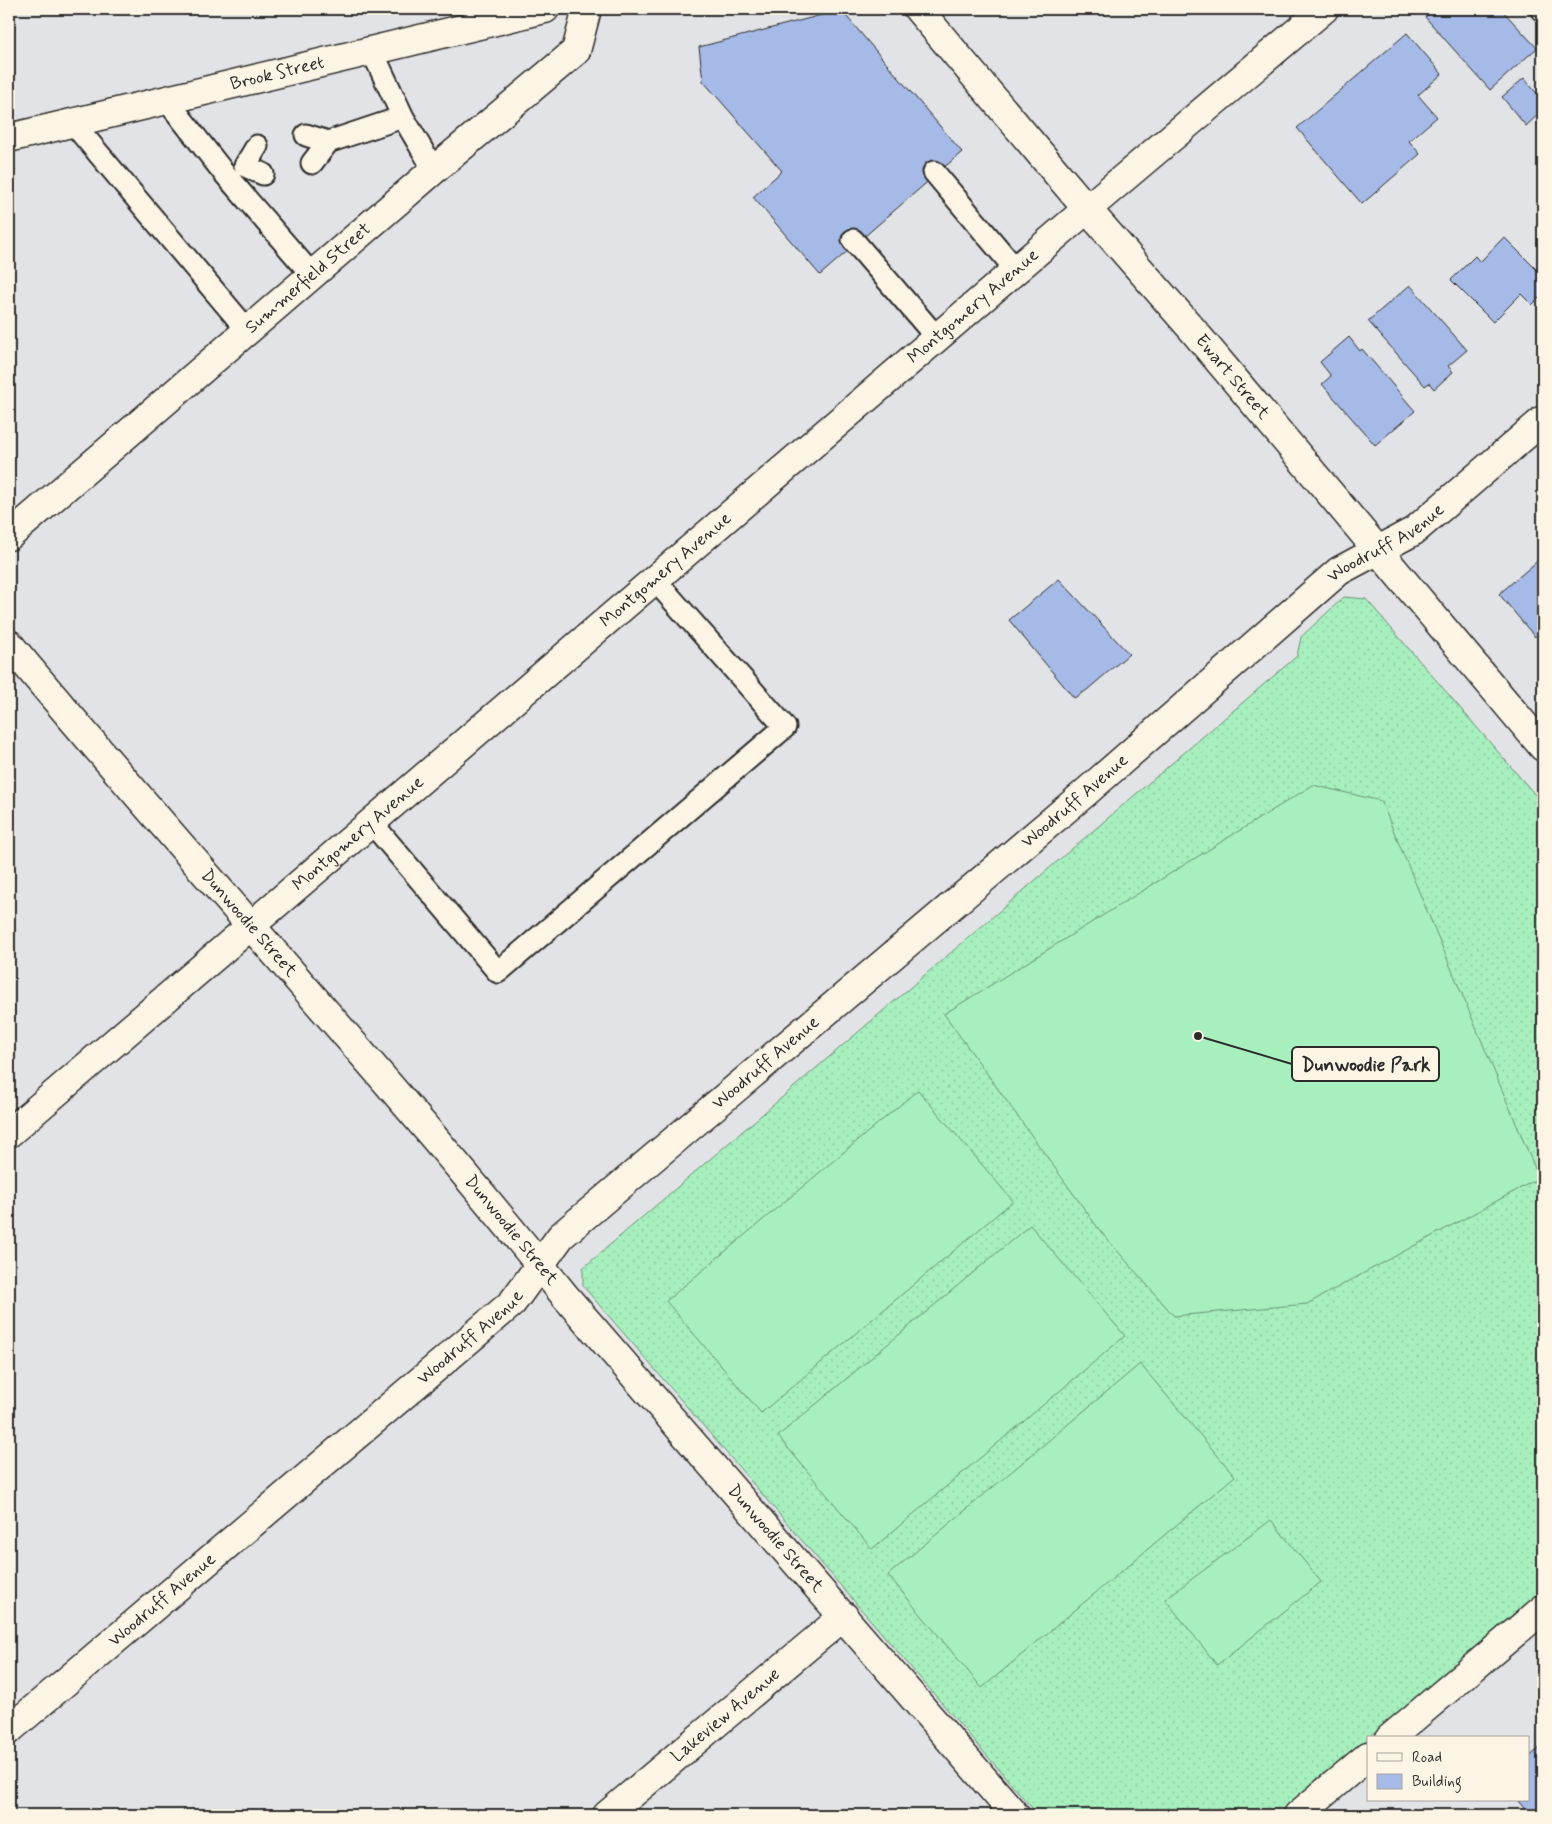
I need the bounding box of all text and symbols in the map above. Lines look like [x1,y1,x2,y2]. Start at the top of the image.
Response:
street label: Brook Street [228,50,327,96]
street label: Summerfield Street [240,217,376,339]
street label: Montgomery Avenue [902,243,1044,370]
street label: Ewart Street [1190,329,1275,425]
street label: Woodruff Avenue [1322,498,1450,588]
street label: Montgomery Avenue [595,507,737,633]
street label: Woodruff Avenue [1016,748,1134,854]
street label: Montgomery Avenue [287,770,429,897]
street label: Dunwoodie Street [195,864,303,983]
street label: Woodruff Avenue [707,1010,825,1115]
callout: Dunwoodie Park [1292,1047,1439,1081]
text: Dunwoodie Park [1301,1053,1431,1078]
street label: Dunwoodie Street [459,1170,564,1291]
street label: Woodruff Avenue [412,1285,529,1390]
street label: Dunwoodie Street [722,1479,829,1598]
street label: Woodruff Avenue [103,1547,221,1652]
street label: Lakeview Avenue [666,1663,785,1768]
legend [1367,1736,1530,1802]
text: Road [1412,1748,1442,1768]
text: Building [1412,1772,1462,1793]

